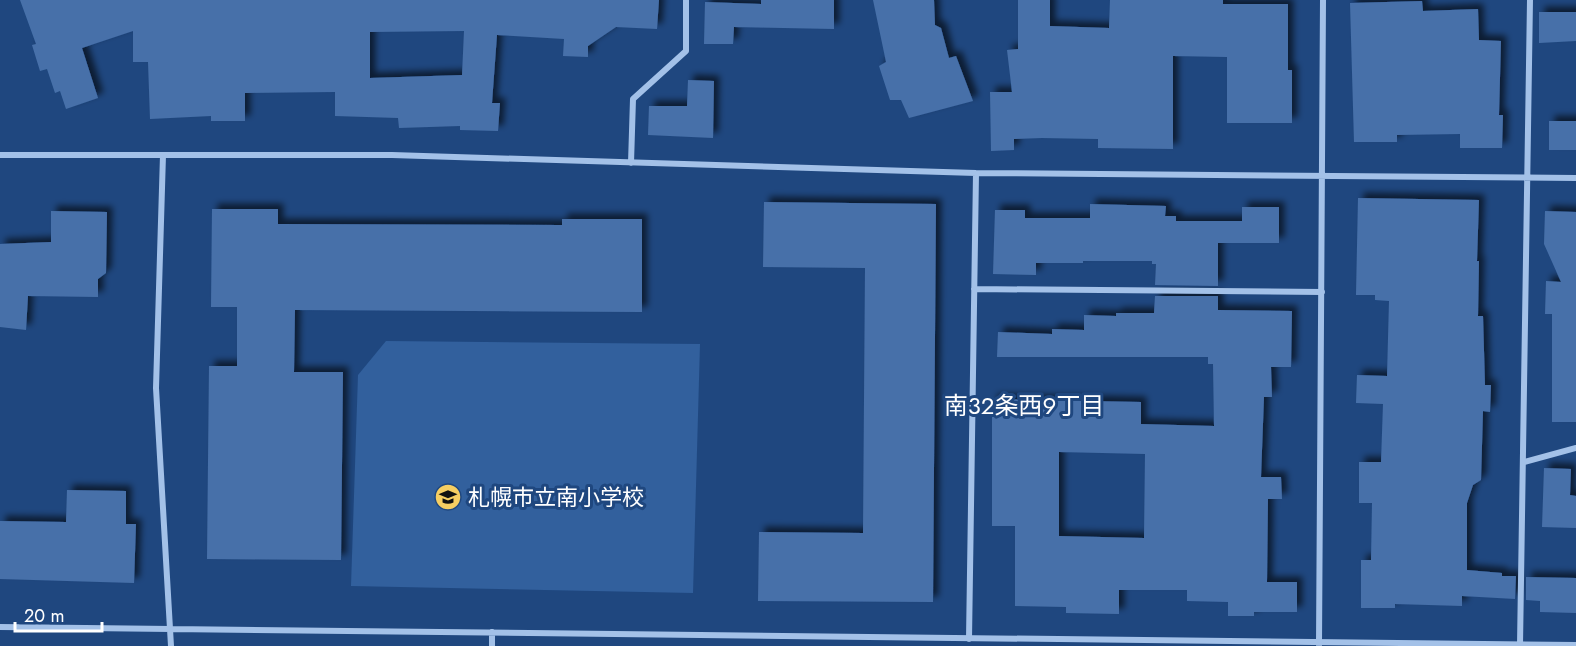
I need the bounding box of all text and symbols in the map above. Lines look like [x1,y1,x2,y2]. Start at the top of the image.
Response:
district label: 南32条西9丁目 [944,388,1104,423]
place label: 札幌市立南小学校 [468,481,644,513]
school or university icon: 札幌市立南小学校 [433,482,463,512]
scale bar [15,595,102,633]
text: 20 m [24,603,64,629]

